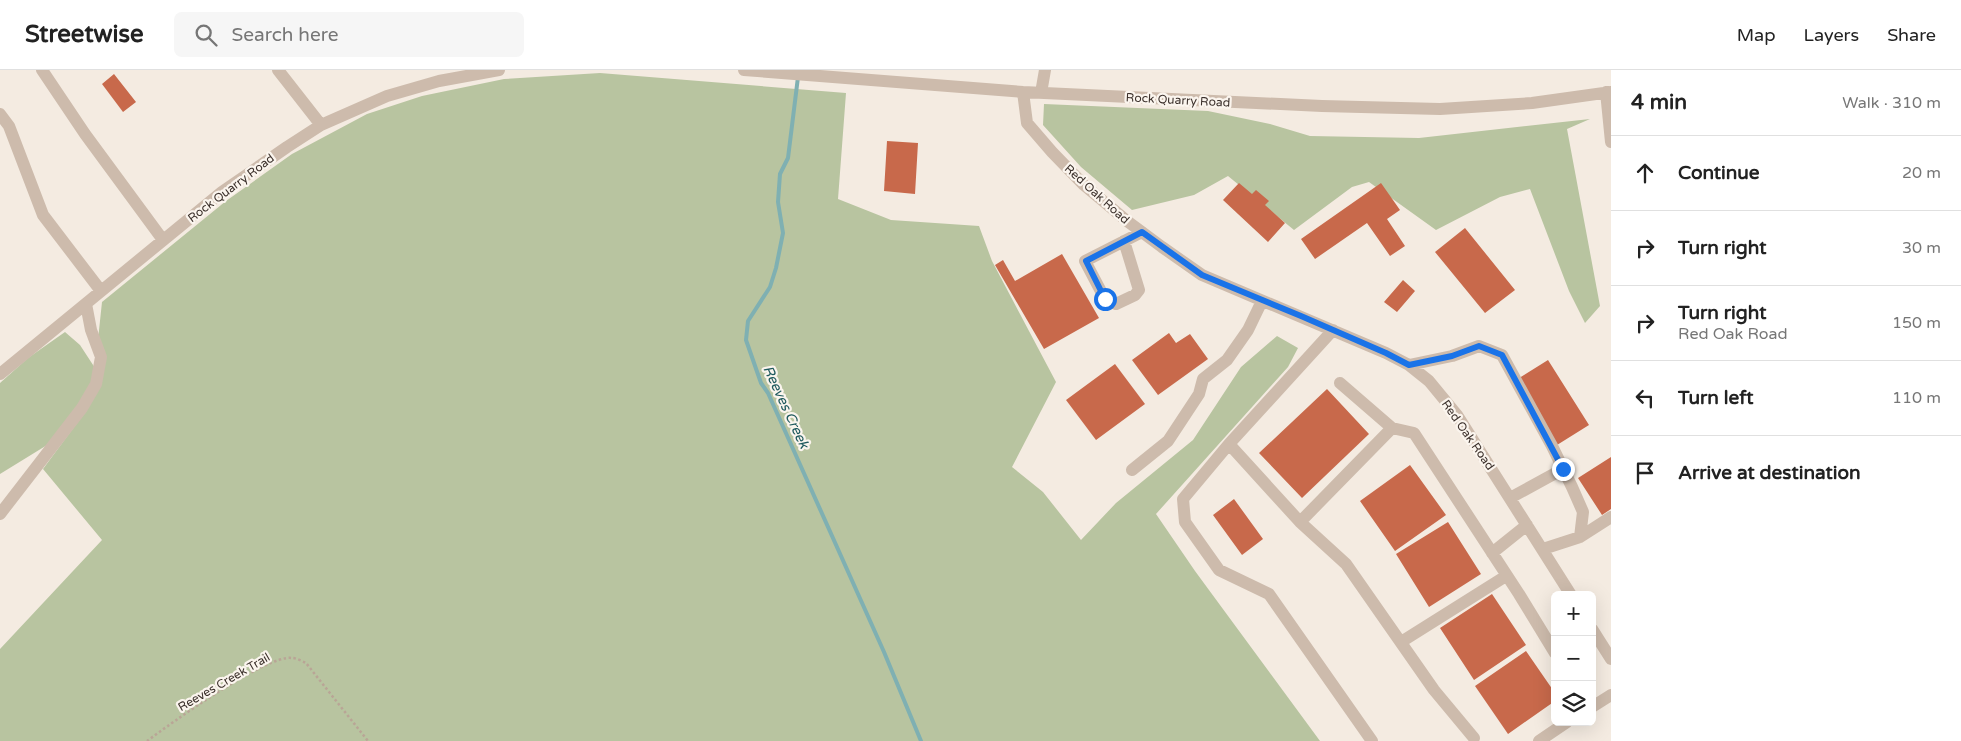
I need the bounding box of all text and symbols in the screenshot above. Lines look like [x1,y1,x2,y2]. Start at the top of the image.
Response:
search box [174,12,524,57]
text: Streetwise [25,20,144,49]
icon: search [192,21,220,49]
text: Search here [232,24,338,46]
text: Map [1737,24,1776,46]
text: Layers [1804,24,1859,46]
text: Share [1887,24,1936,46]
street label: Rock Quarry Road [1125,90,1231,110]
text: 4 min [1631,90,1687,115]
text: Walk · 310 m [1842,93,1941,113]
street label: Rock Quarry Road [185,151,277,225]
icon: ahead [1631,159,1659,187]
street label: Red Oak Road [1062,161,1132,227]
text: Continue [1678,162,1760,184]
text: 20 m [1902,163,1941,183]
icon: right [1631,234,1659,262]
text: Turn right [1678,237,1766,259]
text: 30 m [1902,238,1941,258]
route start [1094,288,1117,311]
text: Turn right [1678,302,1766,324]
icon: right [1631,309,1659,337]
text: 150 m [1892,313,1941,333]
text: Red Oak Road [1678,324,1788,344]
water label: Reeves Creek [759,363,813,452]
icon: left [1631,384,1659,412]
text: Turn left [1678,387,1754,409]
text: 110 m [1892,388,1941,408]
street label: Red Oak Road [1439,397,1497,473]
route end [1552,458,1575,481]
icon: arrive [1631,459,1659,487]
text: Arrive at destination [1678,462,1861,484]
map controls [1551,591,1596,726]
button: + [1551,591,1596,636]
button: − [1551,636,1596,681]
street label: Reeves Creek Trail [176,650,272,714]
button: layers [1551,681,1596,726]

